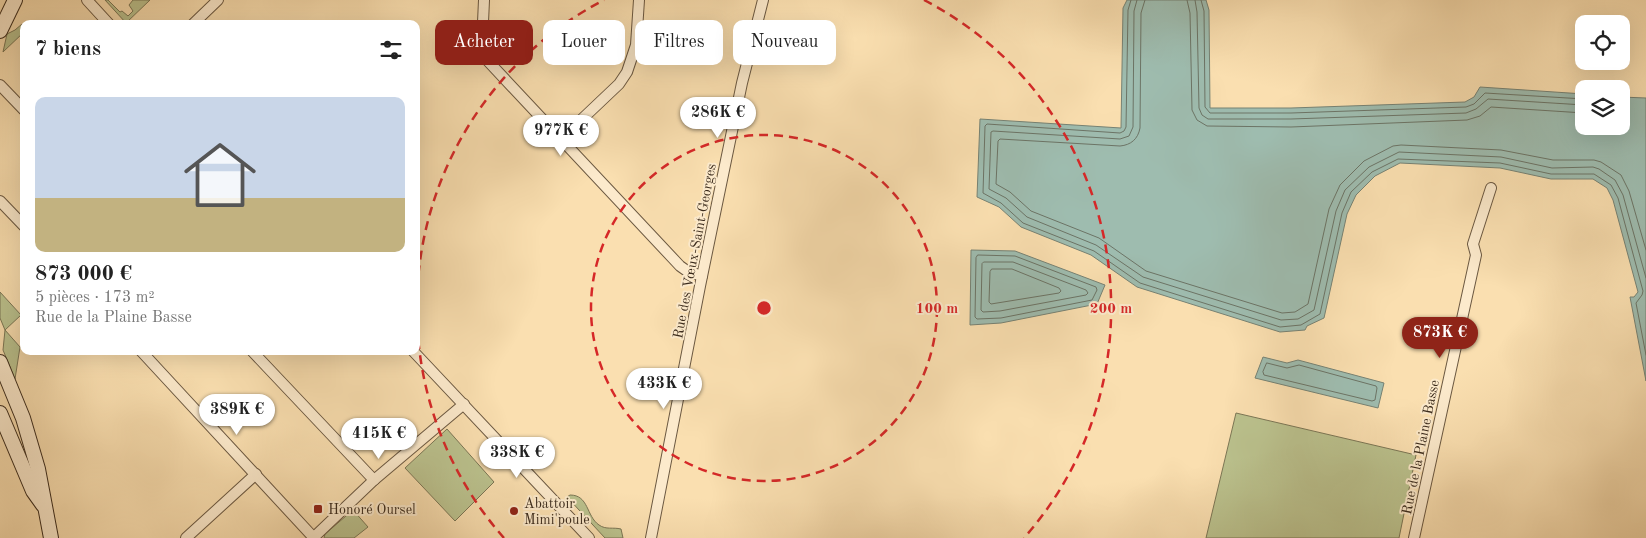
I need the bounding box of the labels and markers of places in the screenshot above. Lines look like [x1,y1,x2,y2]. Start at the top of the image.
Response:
pin: 286K € [677,96,759,139]
pin: 977K € [520,114,602,157]
centre of rings [755,299,773,317]
pin: 873K € [1399,316,1481,359]
pin: 433K € [623,368,705,410]
pin: 389K € [196,394,278,436]
pin: 415K € [338,418,420,460]
pin: 338K € [476,436,558,479]
place label: Abattoir Mimi'poule [524,497,590,527]
marker: Honoré Oursel [312,503,324,515]
place label: Honoré Oursel [328,503,416,517]
marker: Abattoir Mimi'poule [508,505,520,517]

